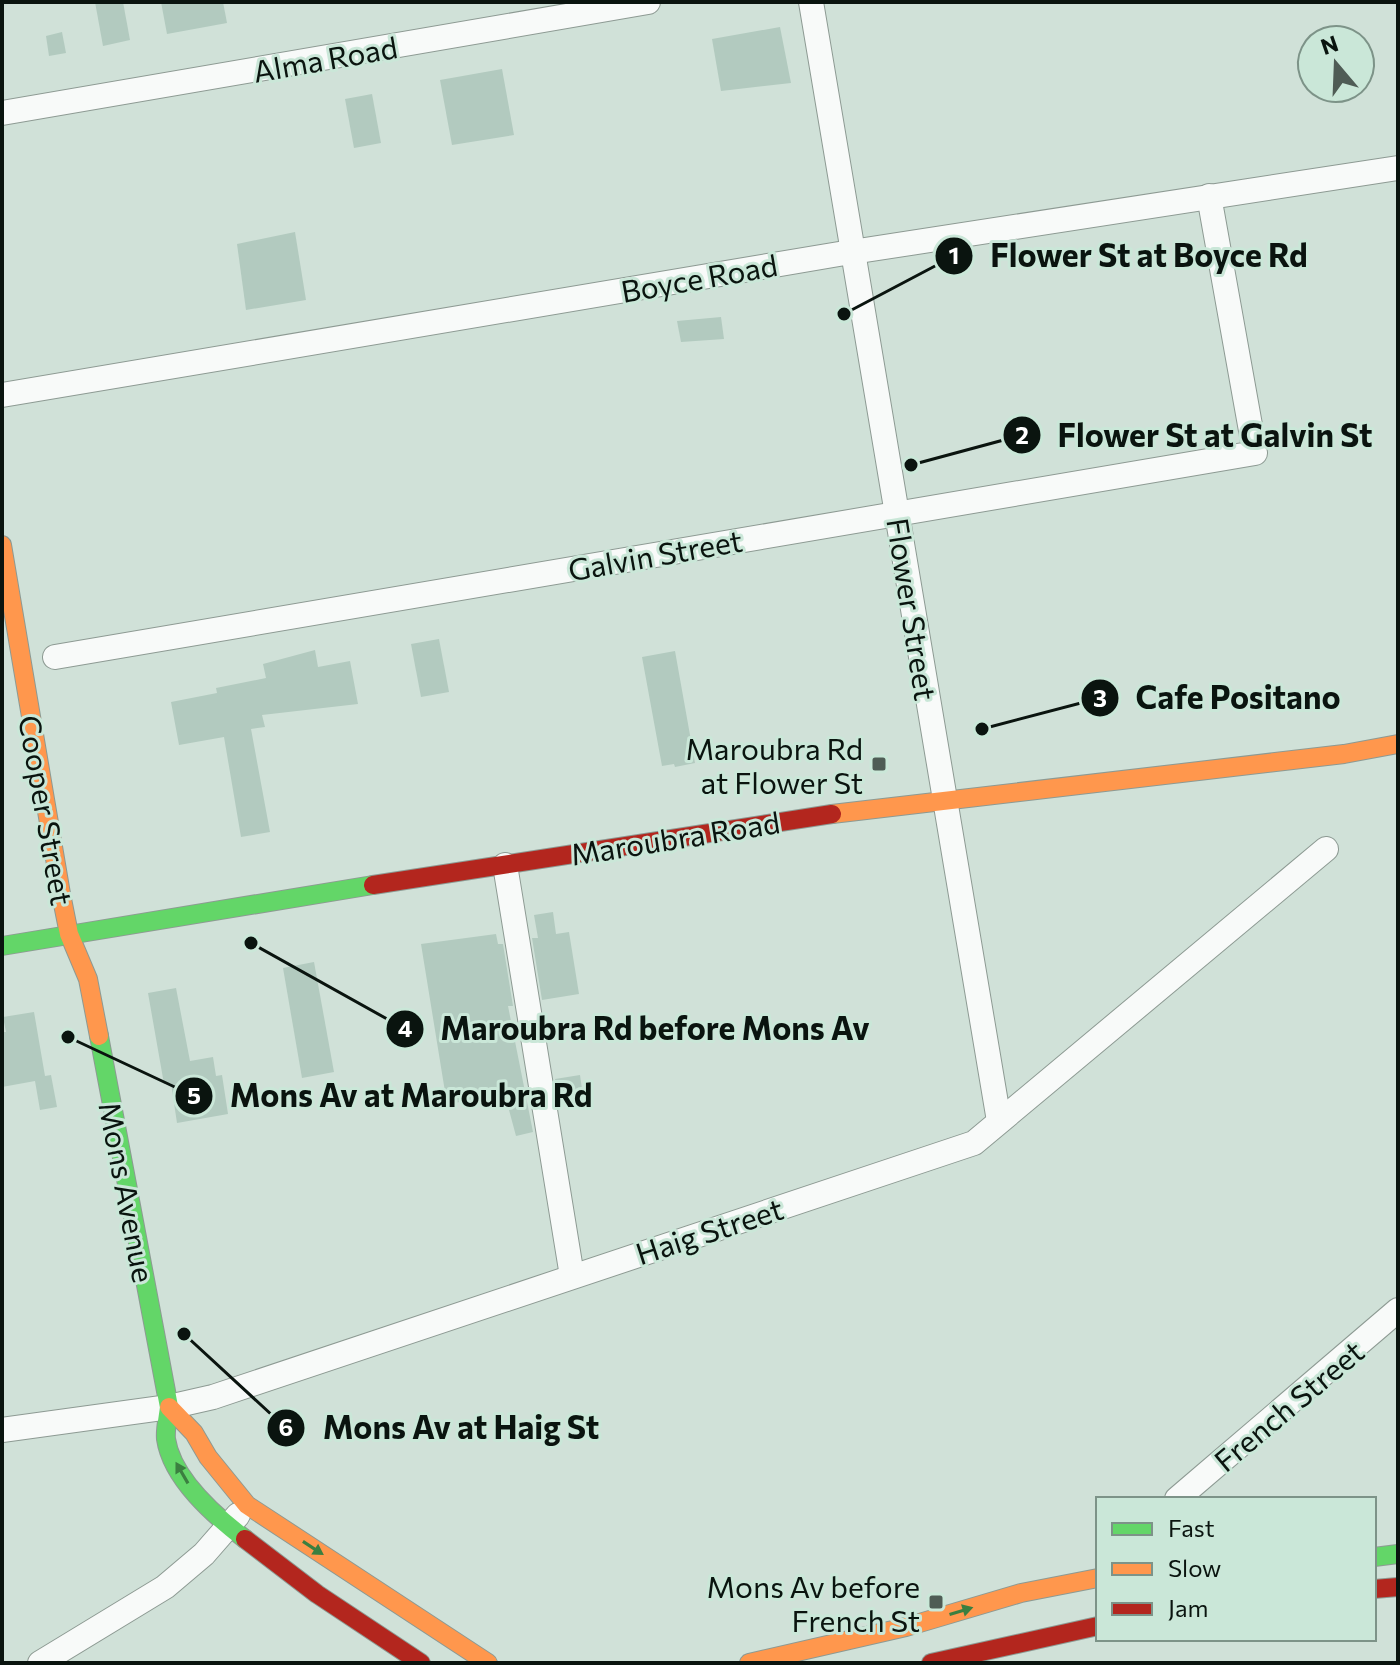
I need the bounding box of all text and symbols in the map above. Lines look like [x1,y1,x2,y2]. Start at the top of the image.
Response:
north arrow [1296,24,1376,104]
street label: Alma Road [250,27,400,89]
text: N [1317,29,1342,60]
callout: Flower St at Boyce Rd [934,228,1323,284]
text: Flower St at Boyce Rd [990,234,1308,274]
text: 1 [949,240,959,269]
street label: Boyce Road [618,245,780,309]
callout: Flower St at Galvin St [1002,407,1389,463]
text: Flower St at Galvin St [1058,414,1372,454]
text: 2 [1015,420,1029,449]
street label: Flower Street [880,515,946,703]
street label: Galvin Street [565,520,745,588]
callout: Cafe Positano [1080,670,1357,726]
text: Cafe Positano [1135,676,1341,716]
text: 3 [1093,683,1107,712]
street label: Cooper Street [12,712,82,908]
place label: Maroubra Rd at Flower St [685,729,863,800]
marker: Maroubra Rd at Flower St [870,755,888,773]
street label: Maroubra Road [568,802,782,872]
callout: Maroubra Rd before Mons Av [385,1001,886,1057]
text: Maroubra Rd before Mons Av [440,1007,870,1047]
text: 4 [398,1013,413,1042]
callout: Mons Av at Maroubra Rd [174,1068,609,1124]
text: Mons Av at Maroubra Rd [230,1074,592,1114]
text: 5 [187,1080,201,1109]
street label: Mons Avenue [92,1099,164,1285]
street label: Haig Street [631,1189,787,1271]
street label: French Street [1206,1332,1370,1478]
callout: Mons Av at Haig St [266,1400,615,1456]
text: Mons Av at Haig St [323,1406,599,1446]
text: 6 [279,1412,293,1441]
one-way arrow [175,1462,189,1484]
legend [1096,1497,1376,1641]
text: Fast [1168,1513,1215,1542]
one-way arrow [302,1540,323,1555]
text: Slow [1168,1553,1221,1582]
place label: Mons Av before French St [706,1567,920,1638]
marker: Mons Av before French St [927,1593,945,1611]
text: Jam [1168,1593,1208,1622]
one-way arrow [949,1604,973,1617]

